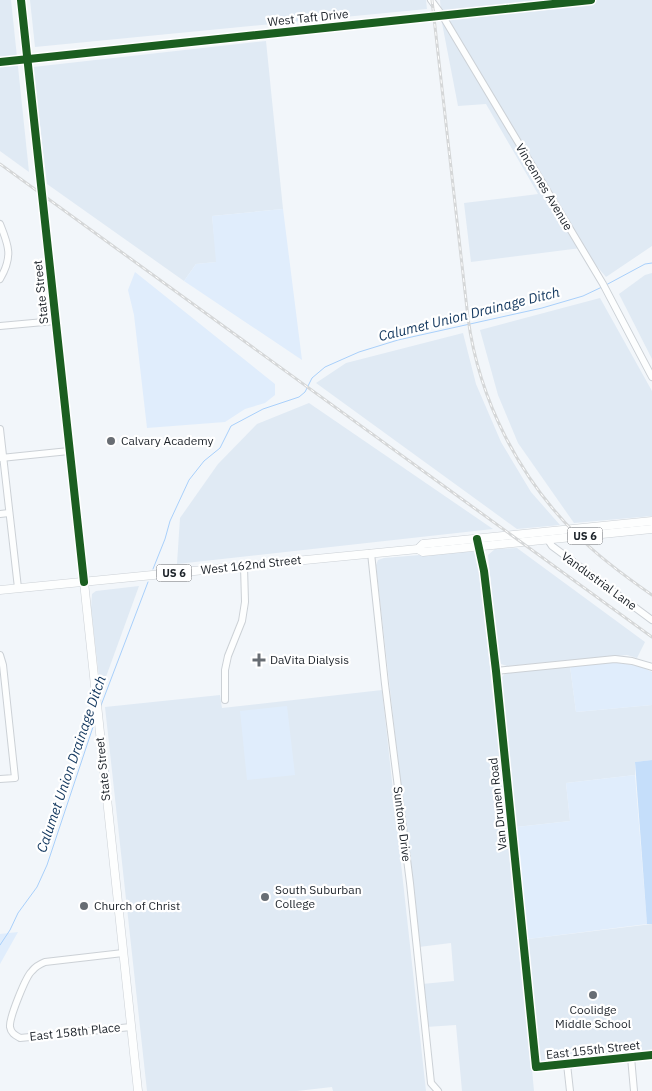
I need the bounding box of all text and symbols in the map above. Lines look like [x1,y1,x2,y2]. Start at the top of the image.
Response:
street label: West Taft Drive [267,6,349,29]
street label: Vincennes Avenue [513,141,576,233]
street label: State Street [30,259,51,325]
water label: Calumet Union Drainage Ditch [377,283,562,345]
place label: Calvary Academy [121,433,214,448]
marker: Calvary Academy [105,435,117,447]
road number: US 6 [568,528,602,544]
street label: Vandustrial Lane [559,548,640,613]
street label: West 162nd Street [200,552,302,577]
road number: US 6 [156,564,192,582]
place label: DaVita Dialysis [270,652,349,667]
marker: DaVita Dialysis [252,653,266,667]
water label: Calumet Union Drainage Ditch [32,673,110,855]
street label: State Street [92,736,113,802]
street label: Van Drunen Road [485,757,510,851]
street label: Suntone Drive [390,786,415,863]
place label: South Suburban College [275,882,362,911]
marker: South Suburban College [259,891,271,903]
place label: Church of Christ [94,898,180,913]
marker: Church of Christ [78,900,90,912]
marker: Coolidge Middle School [587,989,599,1001]
place label: Coolidge Middle School [555,1002,631,1031]
street label: East 158th Place [29,1019,121,1044]
street label: East 155th Street [545,1037,641,1062]

